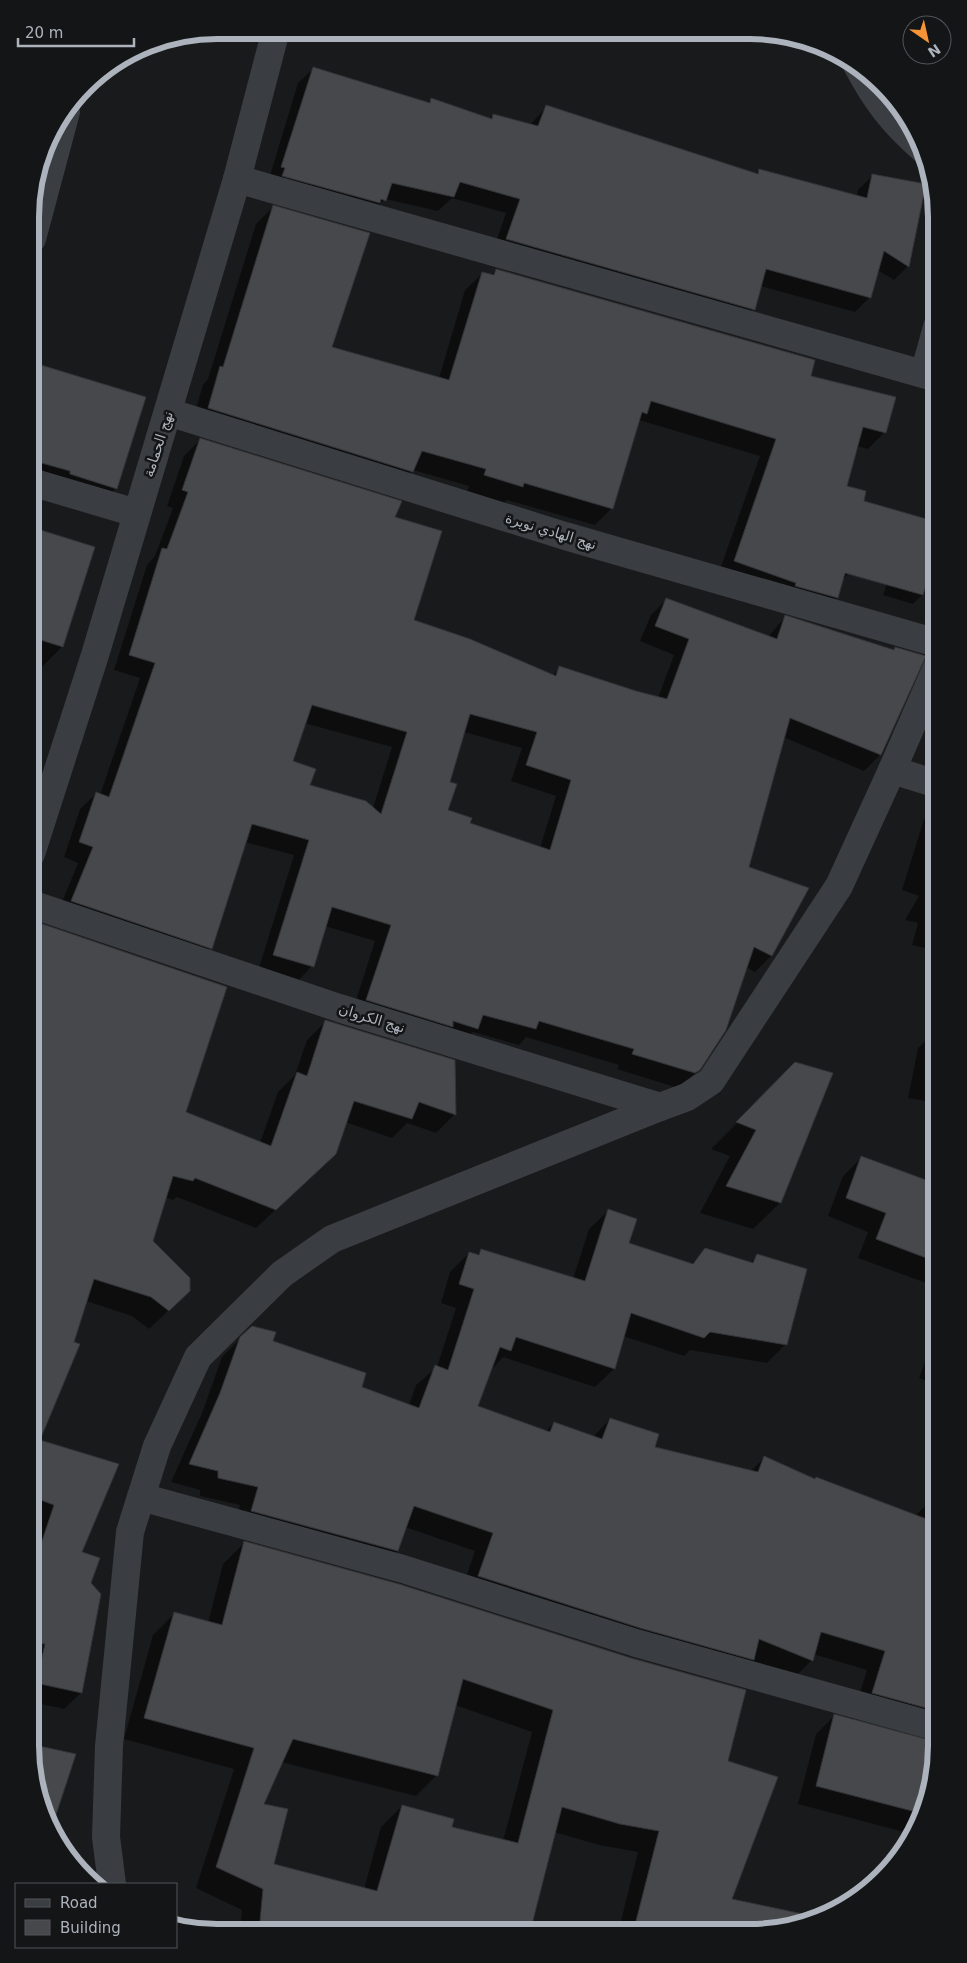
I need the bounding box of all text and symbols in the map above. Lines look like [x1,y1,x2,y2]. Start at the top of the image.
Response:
scale bar [18,15,134,47]
north arrow [902,15,952,65]
text: 20 m [25,24,63,42]
text: N [925,41,944,61]
street label: نهج الحمامة [140,409,177,479]
street label: نهج الهادي نويرة [503,510,599,553]
street label: نهج الكروان [337,1000,407,1037]
legend [15,1883,178,1948]
text: Road [60,1894,98,1912]
text: Building [60,1919,121,1937]

